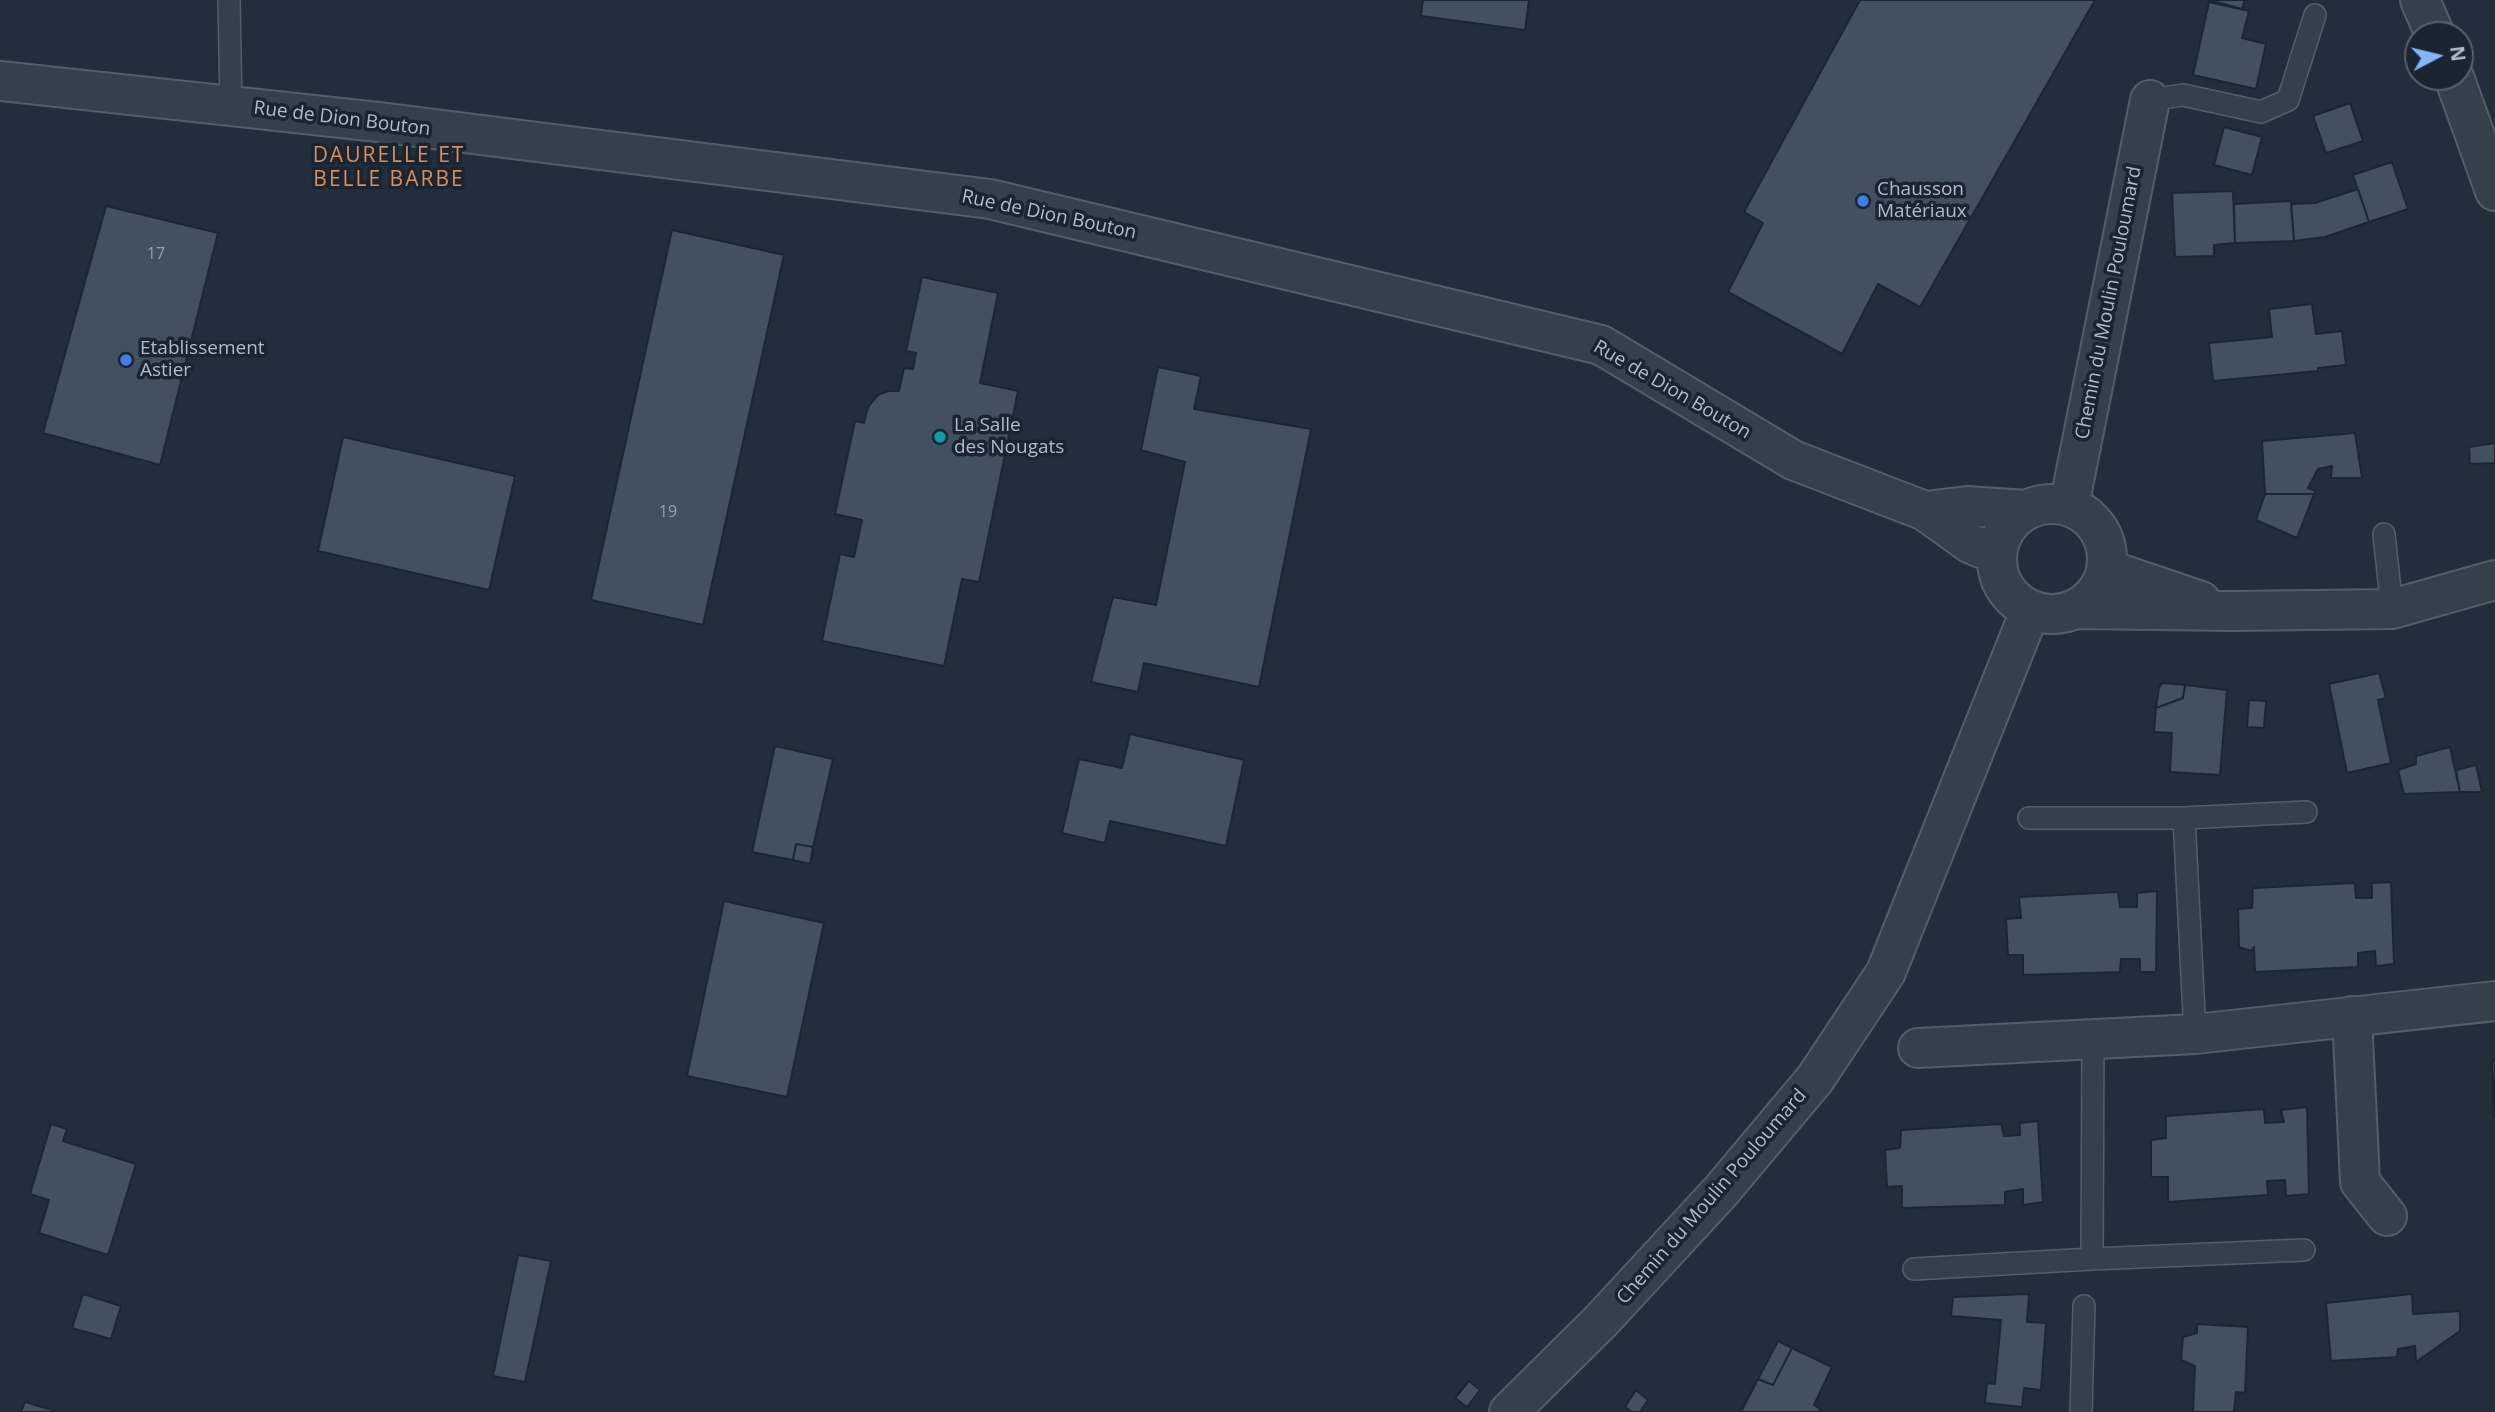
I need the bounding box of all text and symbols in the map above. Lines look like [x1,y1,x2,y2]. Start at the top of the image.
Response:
north arrow [2404,21,2474,91]
text: N [2444,44,2472,63]
street label: Rue de Dion Bouton [252,97,432,141]
district label: DAURELLE ET BELLE BARBE [314,143,464,193]
street label: Chemin du Moulin Pouloumard [2071,164,2147,442]
place label: Chausson Matériaux [1877,179,1967,223]
street label: Rue de Dion Bouton [960,185,1138,245]
marker: Chausson Matériaux [1855,193,1871,209]
house number: 17 [147,244,165,264]
street label: Rue de Dion Bouton [1589,336,1755,444]
place label: Etablissement Astier [140,338,265,382]
marker: Etablissement Astier [118,352,134,368]
place label: La Salle des Nougats [954,415,1064,459]
marker: La Salle des Nougats [932,429,948,445]
house number: 19 [659,502,677,522]
street label: Chemin du Moulin Pouloumard [1612,1085,1812,1309]

